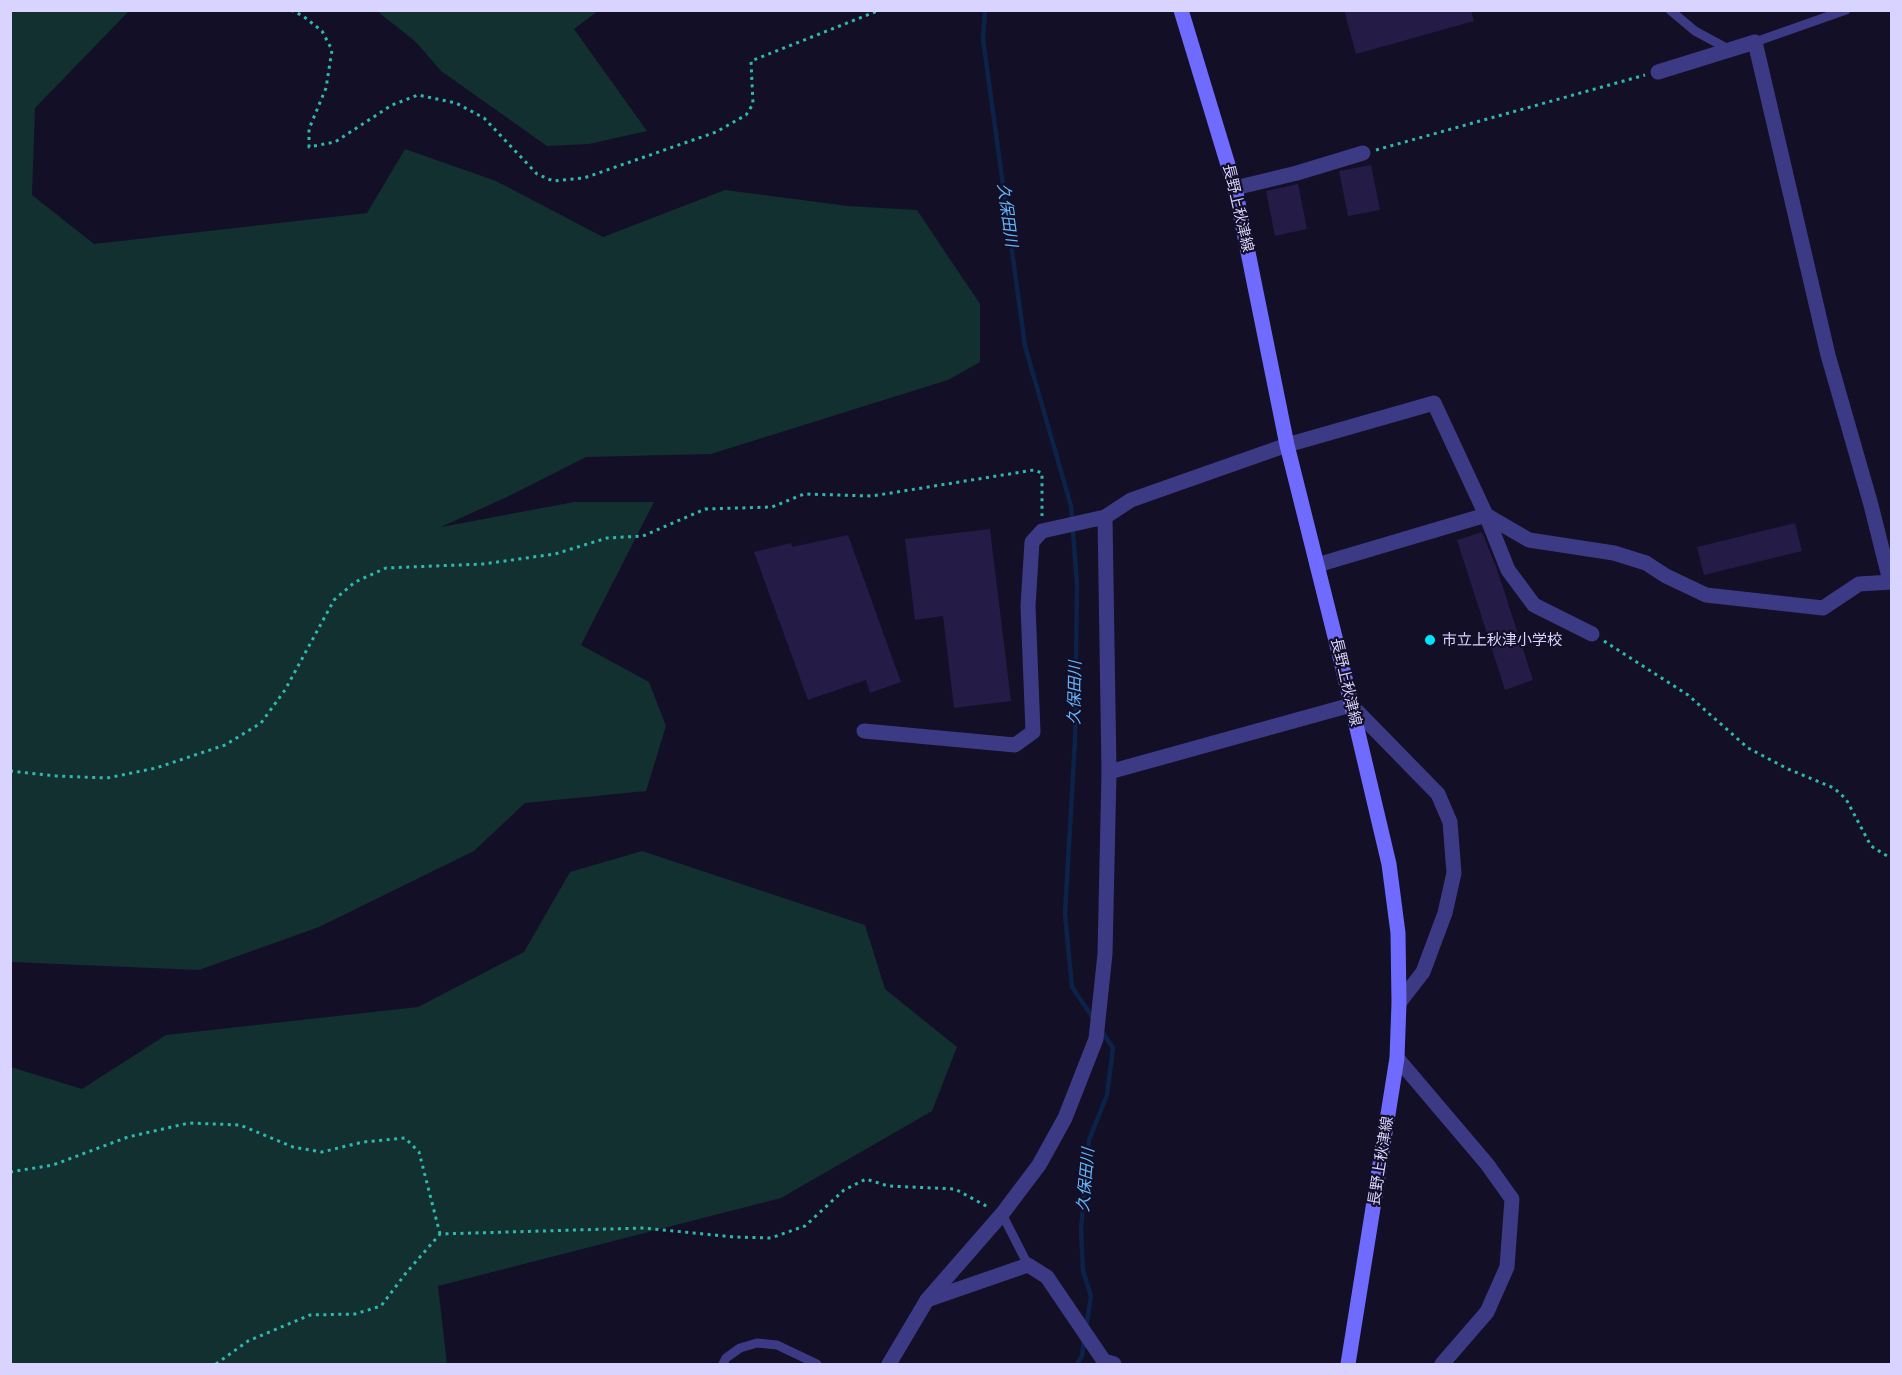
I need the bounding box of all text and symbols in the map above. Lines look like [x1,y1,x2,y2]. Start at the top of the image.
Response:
street label: 長野上秋津線 [1219,162,1257,254]
water label: 久保田川 [993,182,1021,248]
place label: 市立上秋津小学校 [1442,631,1562,649]
marker: 市立上秋津小学校 [1423,633,1437,647]
street label: 長野上秋津線 [1327,636,1365,728]
water label: 久保田川 [1065,661,1085,725]
street label: 長野上秋津線 [1365,1115,1397,1207]
water label: 久保田川 [1074,1147,1098,1213]

